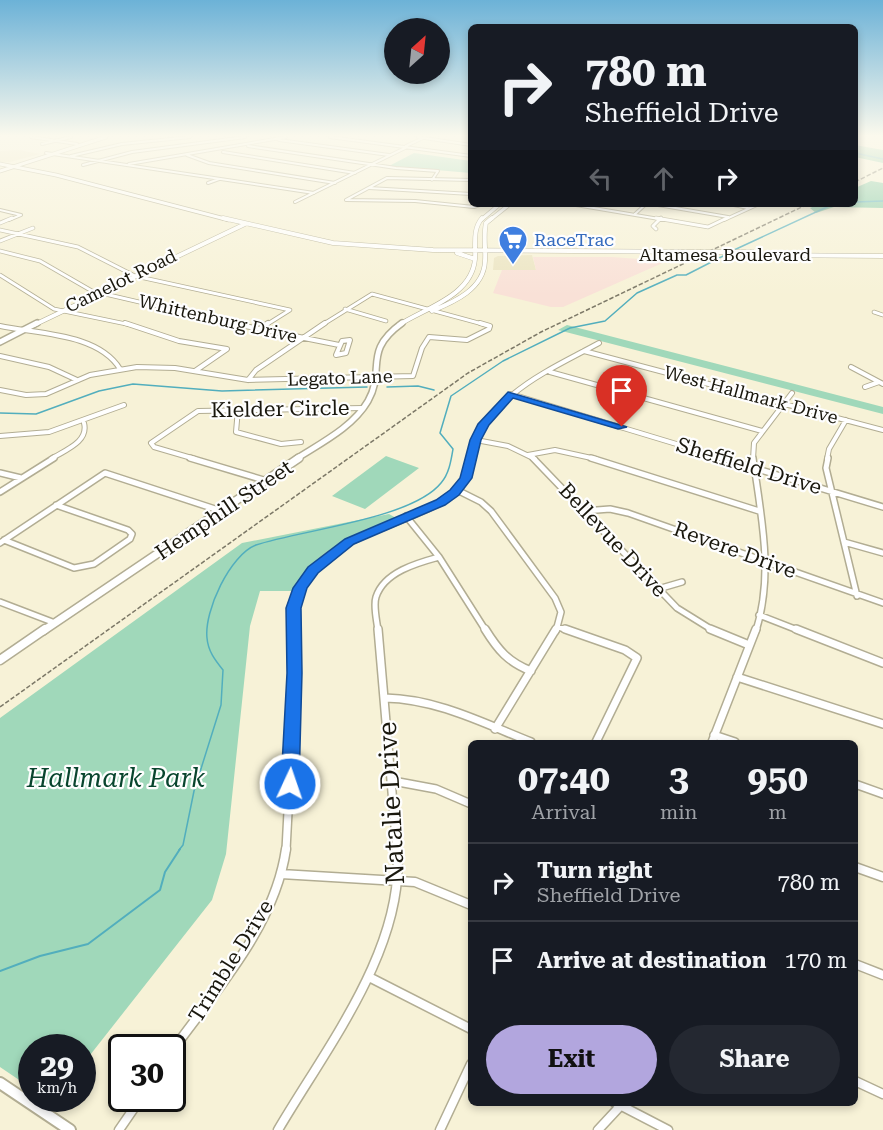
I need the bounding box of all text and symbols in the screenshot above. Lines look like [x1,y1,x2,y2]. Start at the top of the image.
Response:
north arrow [384,18,450,84]
map controls [384,18,450,84]
text: 780 m [585,47,707,96]
icon: right [486,48,564,126]
text: Sheffield Drive [585,97,779,129]
icon: left [584,162,617,195]
icon: ahead [647,162,680,195]
icon: right [710,162,743,195]
supermarket icon: RaceTrac [497,224,529,266]
place label: RaceTrac [534,229,614,250]
street label: Camelot Road [62,244,180,316]
street label: Altamesa Boulevard [639,244,812,265]
street label: Whittenburg Drive [137,290,300,347]
street label: West Hallmark Drive [662,361,841,428]
street label: Legato Lane [287,365,393,390]
pin [596,365,647,427]
icon: arrive [605,374,638,407]
street label: Kielder Circle [210,396,350,422]
street label: Sheffield Drive [674,433,824,499]
street label: Hemphill Street [151,455,297,565]
street label: Bellevue Drive [554,478,672,602]
street label: Revere Drive [670,517,800,583]
street label: Natalie Drive [372,721,410,885]
position arrow [258,752,322,816]
text: 07:40 [518,758,610,800]
text: 3 [669,758,689,800]
text: 950 [748,758,808,800]
park label: Hallmark Park [26,763,206,793]
text: Arrival [531,800,596,824]
text: min [660,800,697,824]
text: m [769,800,787,824]
text: Turn right [537,858,652,883]
icon: right [486,866,519,899]
text: 780 m [777,870,840,895]
text: Sheffield Drive [537,883,680,907]
street label: Trimble Drive [184,895,278,1027]
icon: arrive [486,944,519,977]
text: Arrive at destination [537,948,766,973]
text: 170 m [784,948,847,973]
button: Exit [486,1025,657,1094]
button: Share [669,1025,840,1094]
speed limit sign: 30 [108,1034,186,1112]
text: 29 [40,1048,74,1083]
text: km/h [37,1079,77,1097]

